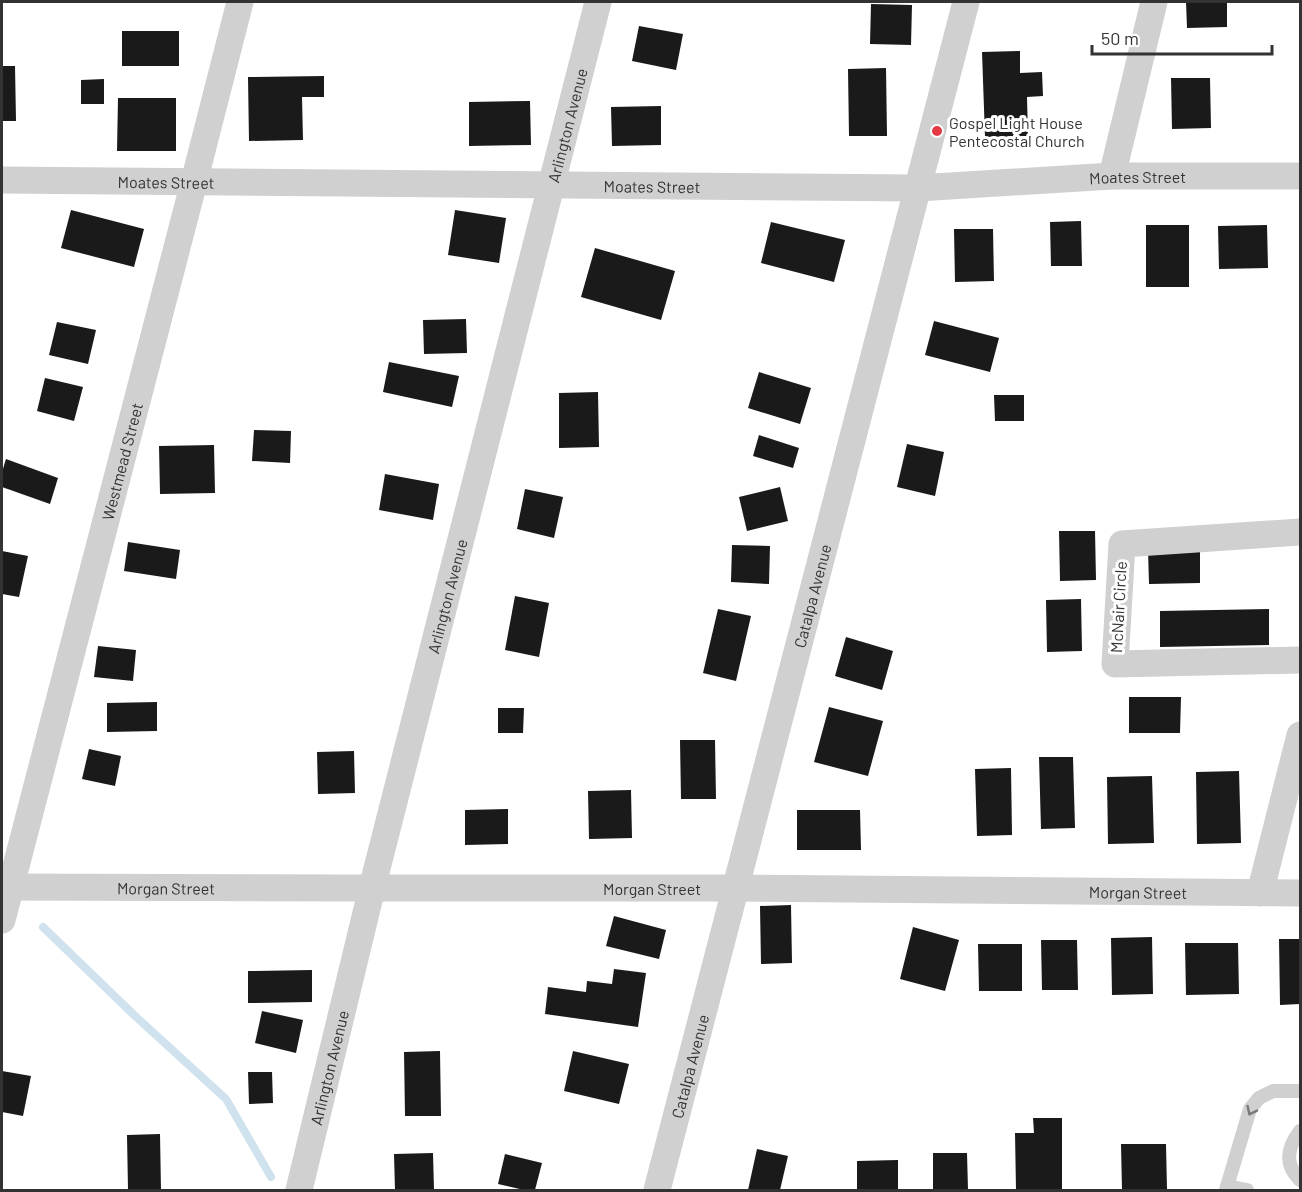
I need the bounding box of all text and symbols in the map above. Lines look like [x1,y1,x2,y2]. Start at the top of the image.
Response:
scale bar [1092,18,1272,56]
text: 50 m [1101,27,1139,49]
street label: Arlington Avenue [543,66,590,184]
place label: Gospel Light House Pentecostal Church [949,113,1085,150]
marker: Gospel Light House Pentecostal Church [930,124,944,138]
street label: Moates Street [1089,167,1186,187]
street label: Moates Street [117,172,215,191]
street label: Moates Street [603,176,701,196]
street label: Westmead Street [97,401,146,522]
street label: Arlington Avenue [423,537,470,655]
street label: Catalpa Avenue [789,542,834,650]
street label: McNair Circle [1106,561,1130,653]
street label: Morgan Street [117,878,215,897]
street label: Morgan Street [603,879,701,898]
street label: Morgan Street [1089,882,1187,902]
street label: Arlington Avenue [306,1008,352,1127]
street label: Catalpa Avenue [667,1012,712,1120]
one-way arrow [1247,1104,1259,1115]

